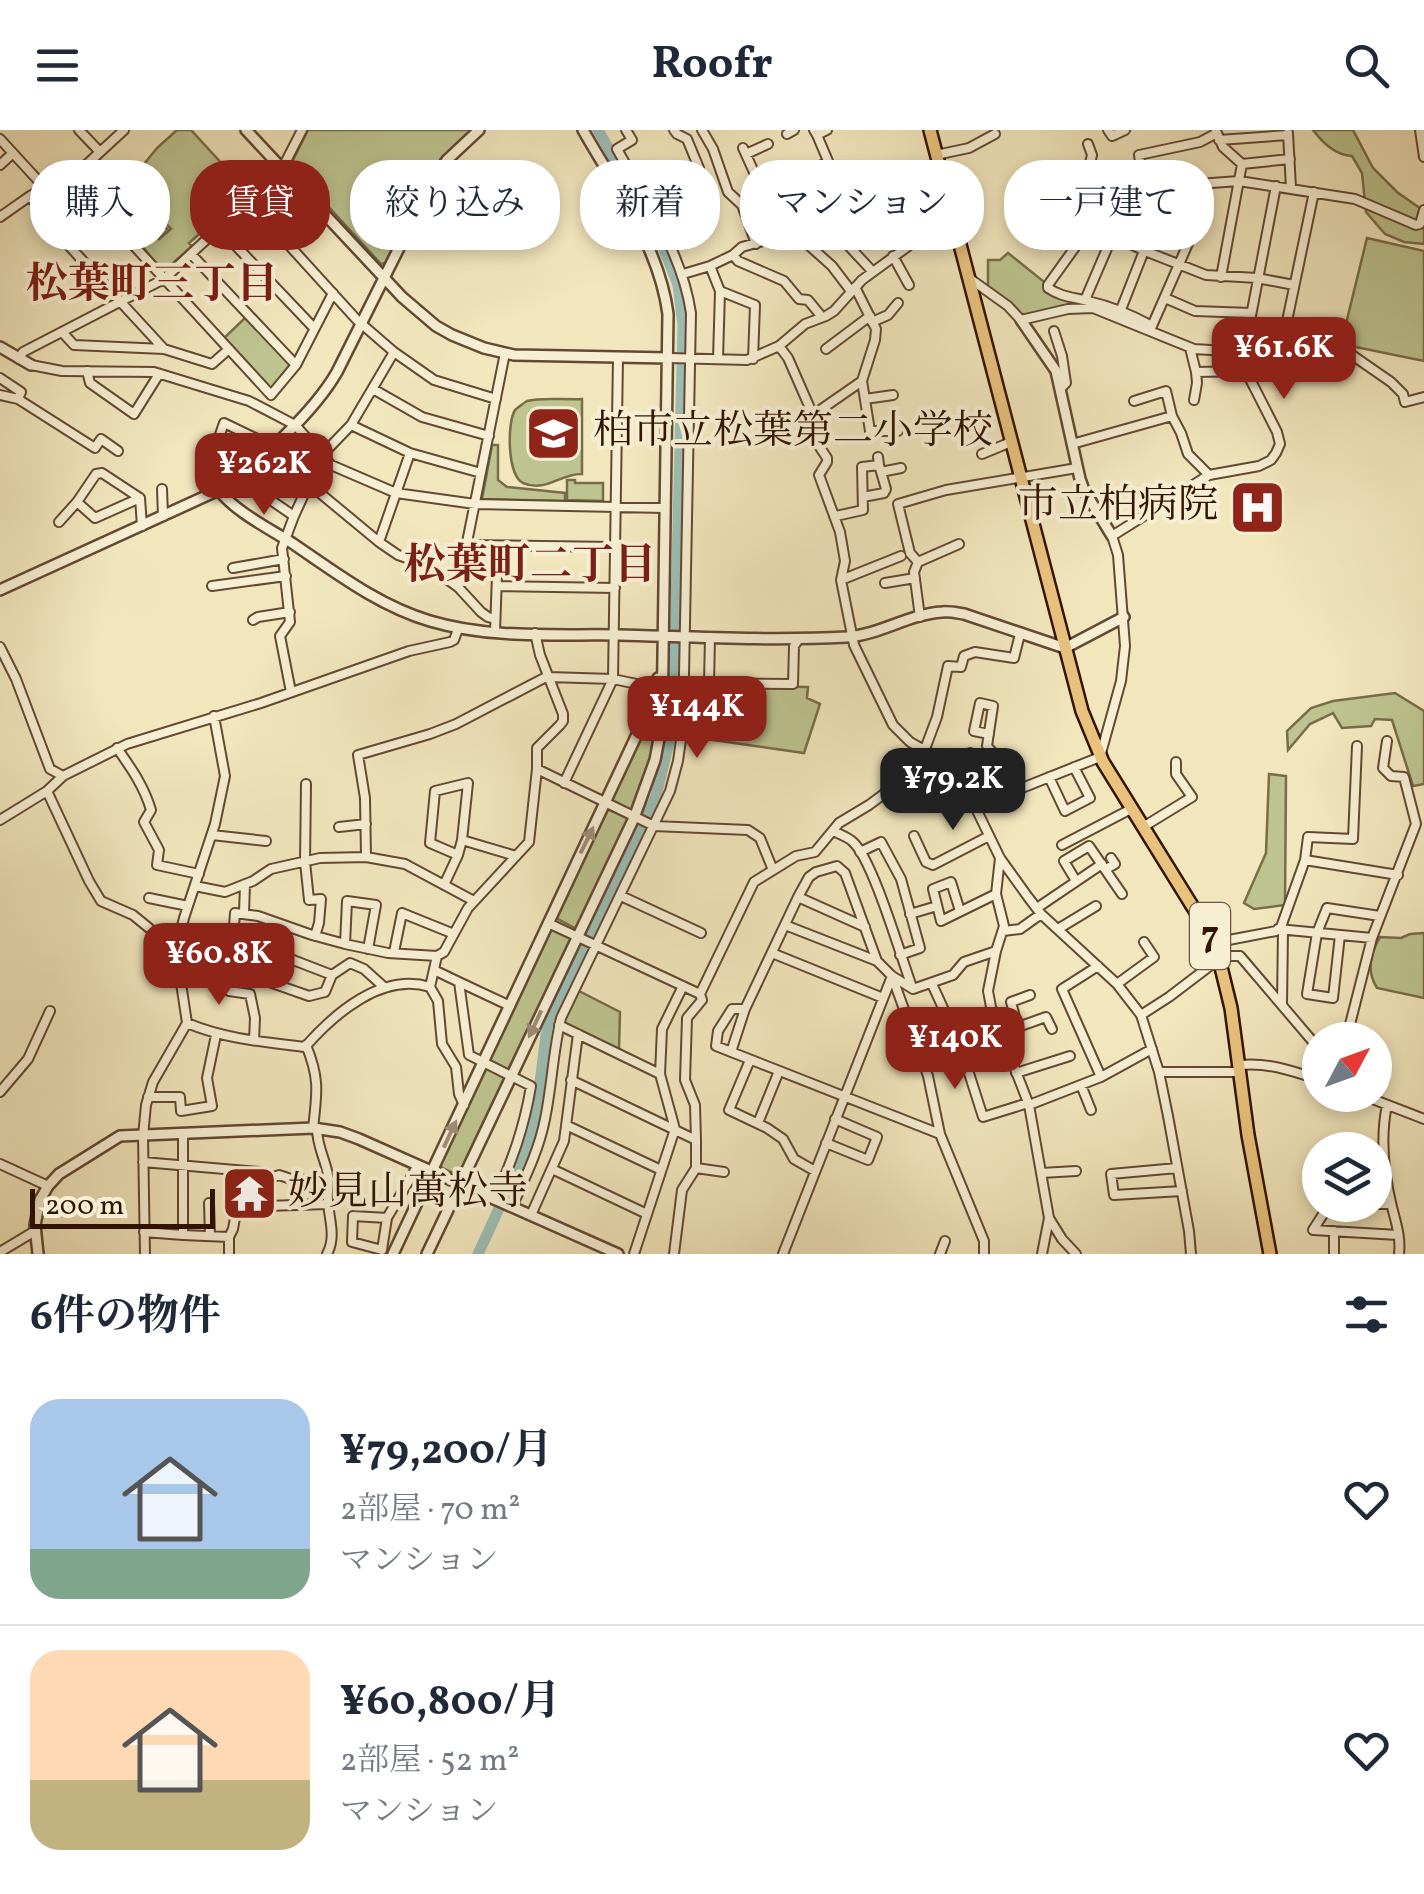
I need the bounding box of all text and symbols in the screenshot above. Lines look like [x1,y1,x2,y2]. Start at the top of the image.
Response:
text: Roofr [651,34,773,97]
icon: menu [30,38,85,93]
icon: search [1339,38,1394,93]
chip: 購入 [30,160,170,250]
chip: 賃貸 [190,160,330,250]
chip: 絞り込み [350,160,560,250]
chip: 新着 [580,160,720,250]
chip: マンション [740,160,984,250]
chip: 一戸建て [1004,160,1214,250]
district label: 松葉町三丁目 [26,257,278,316]
pin: ¥61.6K [1203,317,1365,402]
text: ¥61.6K [1234,327,1334,371]
school or university icon: 柏市立松葉第二小学校 [524,403,584,463]
place label: 柏市立松葉第二小学校 [593,405,993,461]
pin: ¥262K [194,433,334,518]
text: ¥262K [217,443,311,487]
hospital icon: 市立柏病院 [1227,477,1287,537]
place label: 市立柏病院 [1018,479,1218,535]
district label: 松葉町二丁目 [404,538,656,597]
pin: ¥144K [627,676,767,761]
text: ¥144K [649,686,745,730]
pin: ¥79.2K [872,748,1034,833]
text: ¥79.2K [902,758,1004,802]
one-way arrow [579,825,596,854]
road number: 7 [1190,903,1230,969]
pin: ¥60.8K [138,923,300,1008]
text: ¥60.8K [165,933,273,977]
pin: ¥140K [885,1007,1025,1092]
one-way arrow [526,1010,543,1039]
text: ¥140K [908,1017,1002,1061]
north arrow [1302,1022,1392,1112]
map controls [1302,1022,1392,1222]
one-way arrow [441,1119,458,1148]
button: layers [1302,1132,1392,1222]
temple icon: 妙見山萬松寺 [219,1164,279,1224]
place label: 妙見山萬松寺 [288,1166,528,1222]
scale bar [30,1184,215,1228]
text: 200 m [45,1187,124,1226]
icon: filters [1339,1287,1394,1342]
text: 6件の物件 [30,1289,221,1348]
text: ¥79,200/月 [340,1423,553,1482]
icon: home [110,1439,230,1559]
icon: heart [1339,1472,1394,1527]
text: 2部屋 · 70 m² [340,1489,520,1533]
text: マンション [340,1540,499,1584]
text: ¥60,800/月 [340,1674,561,1733]
icon: home [110,1690,230,1810]
icon: heart [1339,1723,1394,1778]
text: 2部屋 · 52 m² [340,1740,519,1784]
text: マンション [340,1791,499,1835]

